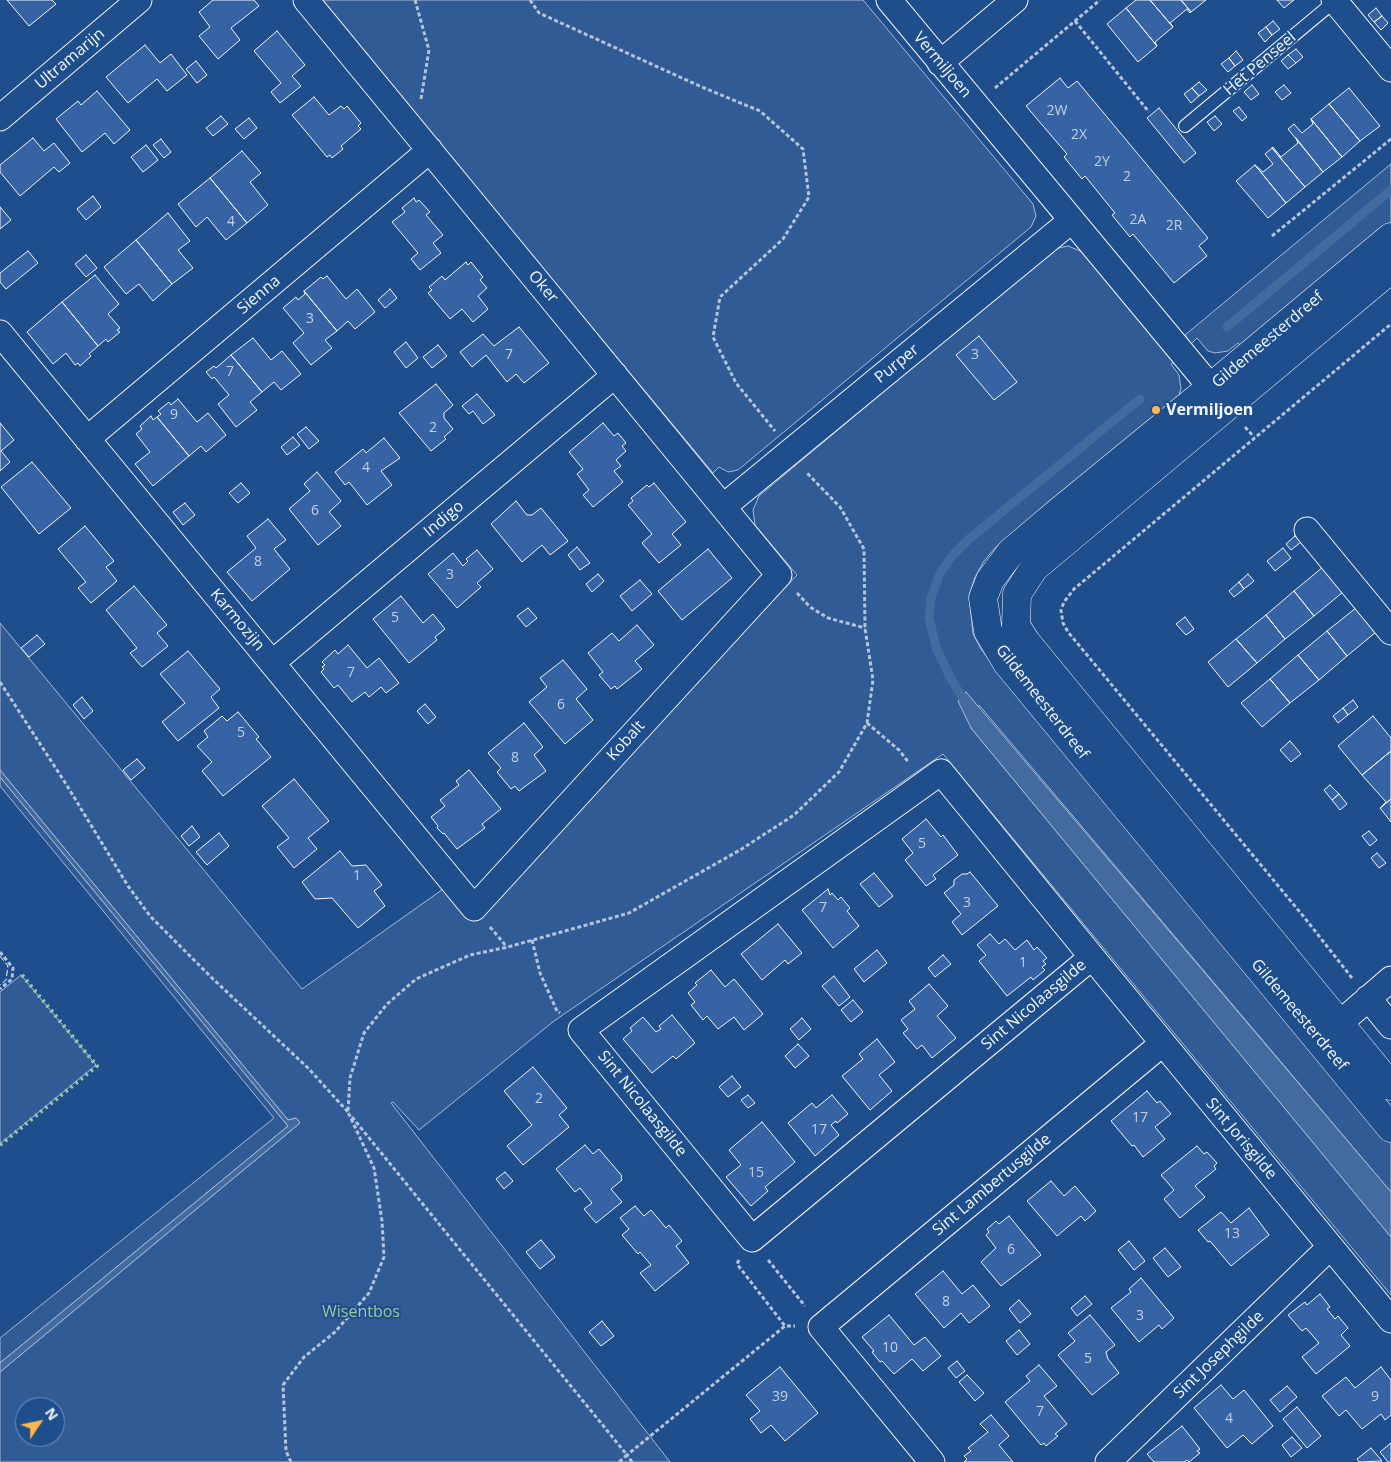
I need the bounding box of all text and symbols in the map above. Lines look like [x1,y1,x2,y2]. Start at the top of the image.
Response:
street label: Ultramarijn [31,24,109,94]
street label: Vermiljoen [909,28,975,102]
street label: Het Penseel [1220,28,1300,100]
house number: 2W [1047,103,1067,119]
house number: 2X [1071,127,1087,143]
house number: 2Y [1094,154,1110,170]
house number: 2 [1123,169,1131,185]
house number: 2A [1130,212,1146,228]
house number: 4 [227,214,235,230]
house number: 2R [1166,218,1182,234]
street label: Oker [524,267,562,307]
street label: Sienna [234,271,284,319]
street label: Gildemeesterdreef [1208,288,1328,392]
house number: 3 [306,311,314,327]
street label: Purper [871,340,923,388]
house number: 7 [505,347,513,363]
house number: 3 [971,347,979,363]
house number: 7 [226,364,234,380]
place label: Vermiljoen [1166,400,1253,420]
marker: Vermiljoen [1150,404,1162,416]
house number: 9 [170,407,178,423]
house number: 2 [429,420,437,436]
house number: 4 [362,460,370,476]
street label: Indigo [420,497,468,541]
house number: 6 [311,503,319,519]
house number: 8 [254,554,262,570]
house number: 3 [446,567,454,583]
street label: Karmozijn [206,585,268,655]
house number: 5 [391,610,399,626]
street label: Gildemeesterdreef [991,641,1093,763]
house number: 7 [347,665,355,681]
house number: 6 [557,697,565,713]
street label: Kobalt [603,717,649,765]
house number: 5 [237,725,245,741]
house number: 8 [511,750,519,766]
house number: 5 [918,836,926,852]
house number: 1 [353,868,361,884]
house number: 3 [963,895,971,911]
house number: 7 [819,900,827,916]
house number: 1 [1019,955,1027,971]
street label: Gildemeesterdreef [1247,955,1351,1075]
street label: Sint Nicolaasgilde [978,956,1090,1054]
street label: Sint Nicolaasgilde [593,1047,691,1161]
house number: 2 [535,1091,543,1107]
street label: Sint Jorisgilde [1201,1094,1281,1184]
house number: 17 [1132,1110,1148,1126]
house number: 17 [811,1122,827,1138]
street label: Sint Lambertusgilde [929,1130,1055,1240]
house number: 15 [748,1165,764,1181]
house number: 13 [1224,1226,1240,1242]
house number: 6 [1007,1242,1015,1258]
house number: 8 [942,1294,950,1310]
park label: Wisentbos [322,1302,400,1322]
street label: Sint Josephgilde [1170,1307,1268,1403]
house number: 3 [1136,1308,1144,1324]
house number: 10 [882,1340,898,1356]
house number: 5 [1084,1351,1092,1367]
house number: 39 [772,1389,788,1405]
house number: 9 [1371,1389,1379,1405]
north arrow [15,1397,65,1447]
text: N [41,1404,63,1424]
house number: 7 [1036,1404,1044,1420]
house number: 4 [1225,1411,1233,1427]

